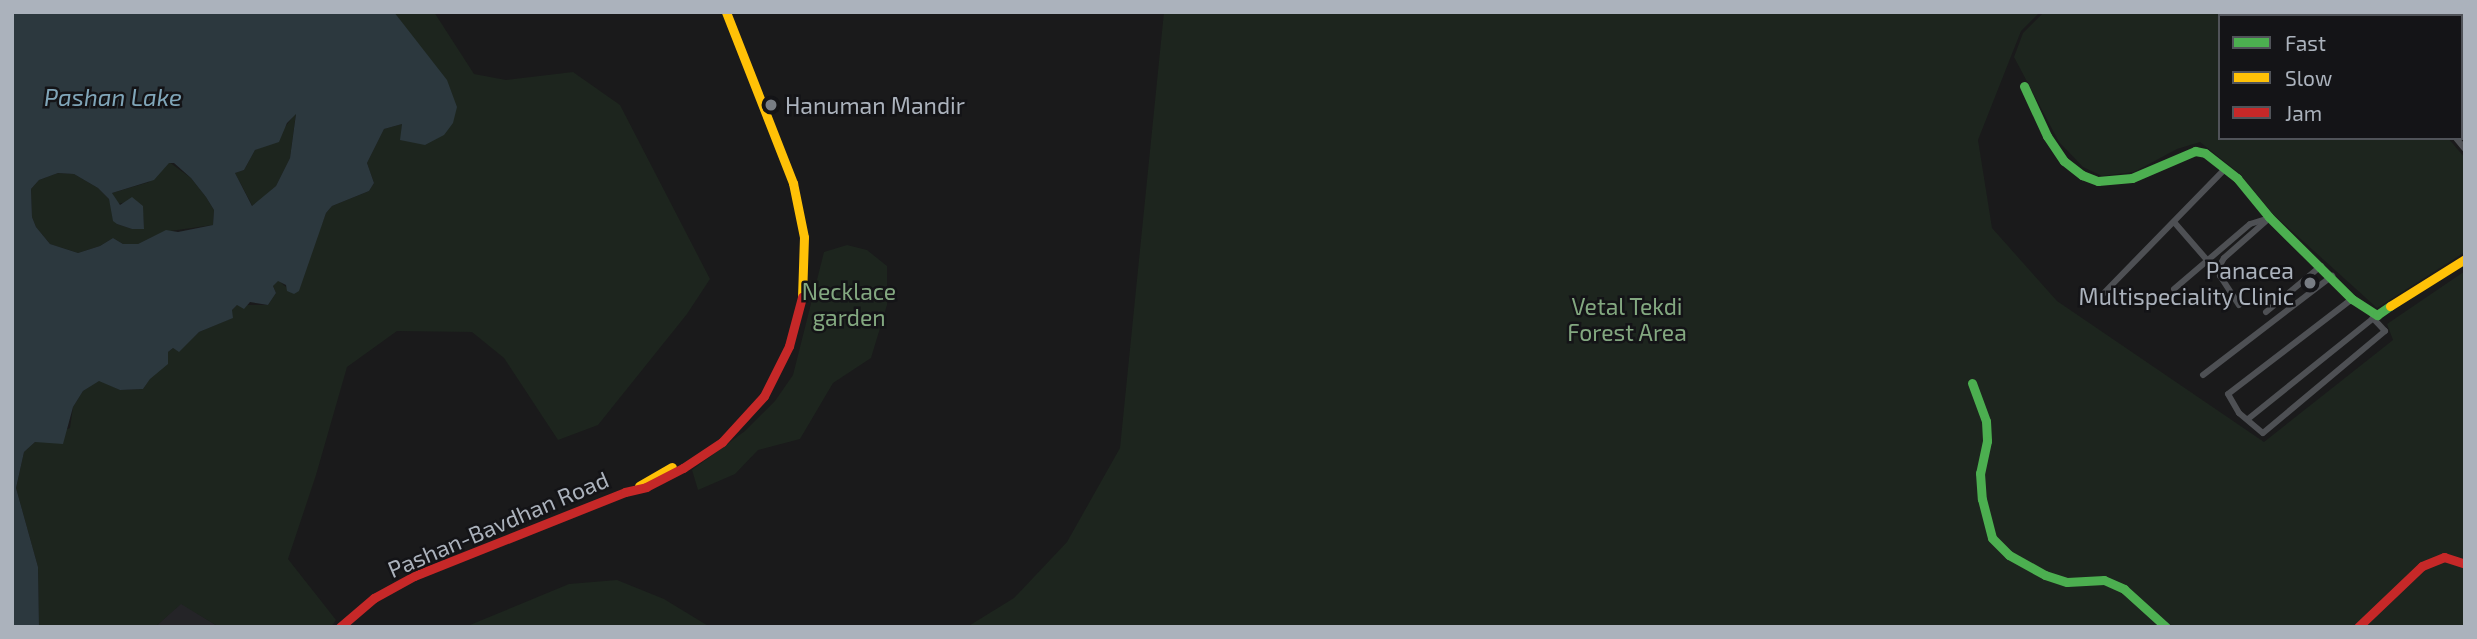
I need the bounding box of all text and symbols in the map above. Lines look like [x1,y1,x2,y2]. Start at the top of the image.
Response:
legend [2218,14,2463,140]
text: Fast [2285,30,2326,55]
text: Slow [2285,65,2332,90]
water label: Pashan Lake [44,83,182,111]
place label: Hanuman Mandir [785,91,965,119]
marker: Hanuman Mandir [763,97,779,113]
text: Jam [2285,100,2322,125]
place label: Panacea Multispeciality Clinic [2078,256,2294,310]
marker: Panacea Multispeciality Clinic [2300,273,2320,293]
park label: Necklace garden [802,277,896,331]
park label: Vetal Tekdi Forest Area [1567,292,1687,346]
street label: Pashan-Bavdhan Road [384,465,612,583]

